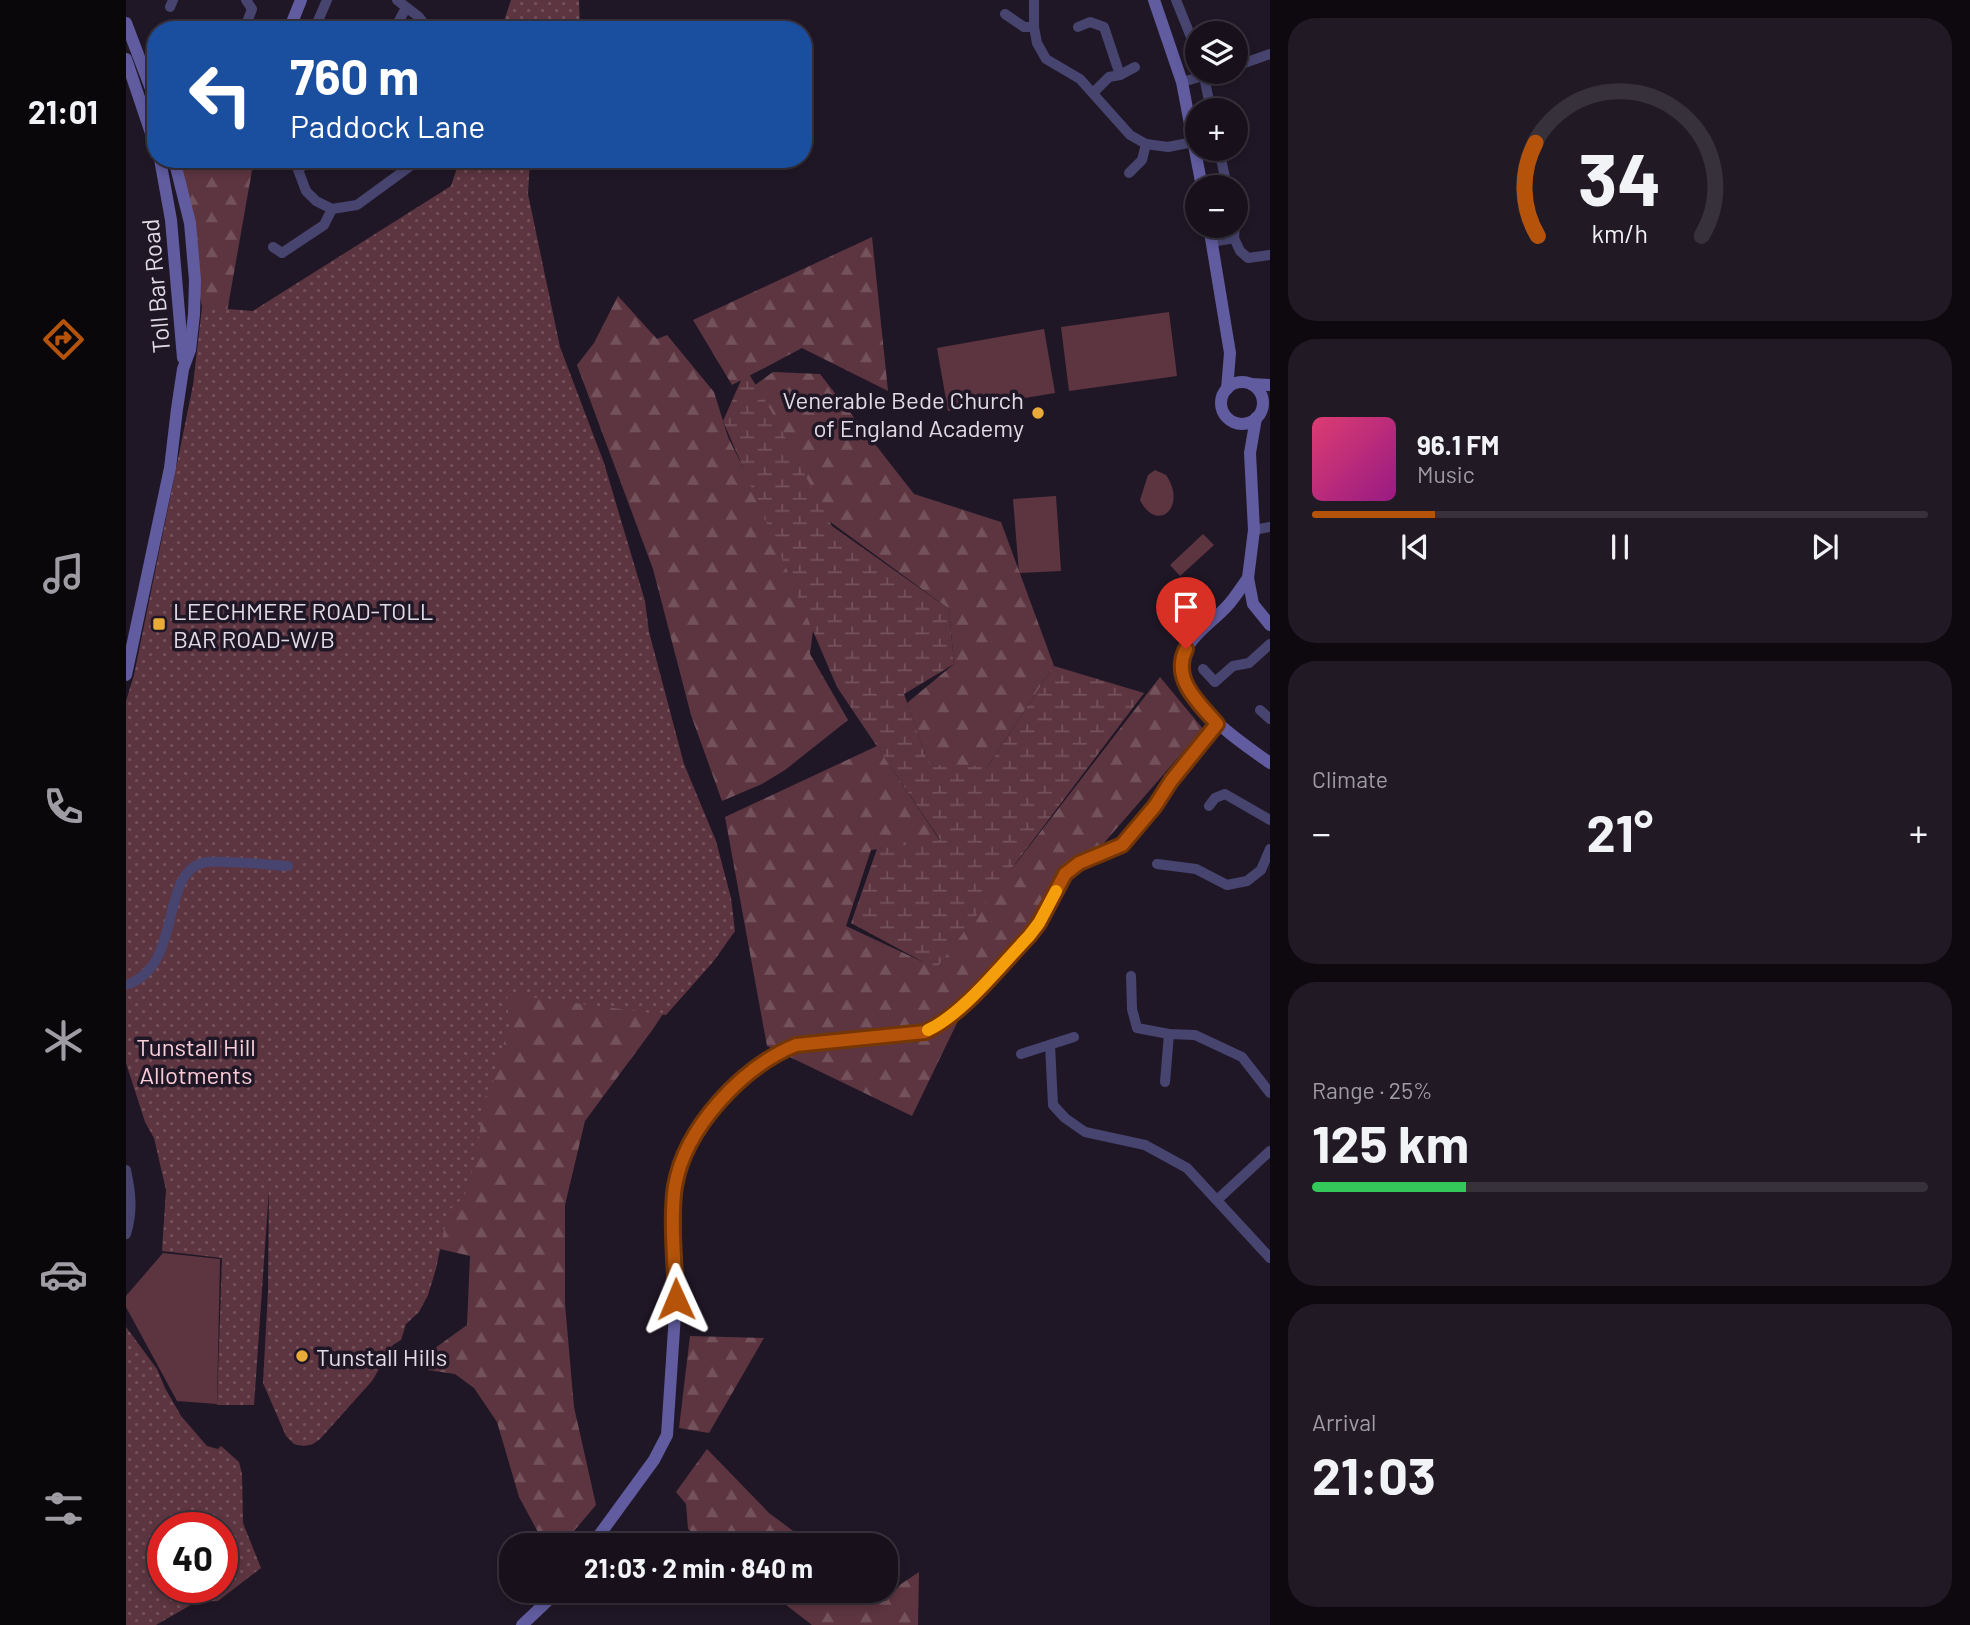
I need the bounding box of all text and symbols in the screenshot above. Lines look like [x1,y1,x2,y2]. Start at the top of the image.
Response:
map controls [1185,21,1248,238]
button: layers [1185,21,1248,84]
text: 760 m [290,46,419,105]
icon: left [175,49,266,140]
text: 21:01 [28,92,98,130]
button: + [1185,98,1248,161]
text: Paddock Lane [290,106,485,144]
text: 34 [1578,133,1662,221]
button: − [1185,175,1248,238]
street label: Toll Bar Road [135,218,175,354]
text: km/h [1592,218,1648,248]
icon: directions [39,315,88,364]
place label: Venerable Bede Church of England Academy [783,385,1024,442]
marker: Venerable Bede Church of England Academy [1030,405,1046,421]
text: 96.1 FM [1417,429,1499,460]
text: Music [1417,460,1475,488]
icon: previous [1396,528,1434,566]
icon: pause [1601,528,1639,566]
icon: next [1806,528,1844,566]
icon: music [39,549,88,598]
pin [1156,577,1216,649]
icon: arrive [1167,588,1205,626]
place label: LEECHMERE ROAD-TOLL BAR ROAD-W/B [173,596,433,653]
marker: LEECHMERE ROAD-TOLL BAR ROAD-W/B [151,616,167,632]
text: Climate [1312,765,1388,793]
icon: phone [39,782,88,831]
text: 21° [1587,800,1653,862]
text: − [1312,809,1331,855]
text: + [1909,809,1928,855]
icon: climate [39,1016,88,1065]
park label: Tunstall Hill Allotments [136,1032,256,1089]
text: Range · 25% [1312,1076,1432,1104]
text: 125 km [1312,1111,1469,1173]
icon: car [39,1250,88,1299]
position arrow [639,1262,713,1336]
place label: Tunstall Hills [316,1342,447,1371]
marker: Tunstall Hills [294,1348,310,1364]
text: Arrival [1312,1408,1376,1436]
text: 21:03 [1312,1443,1436,1505]
icon: filters [39,1484,88,1533]
speed limit sign: 40 [147,1512,238,1603]
text: 21:03 · 2 min · 840 m [584,1552,813,1583]

